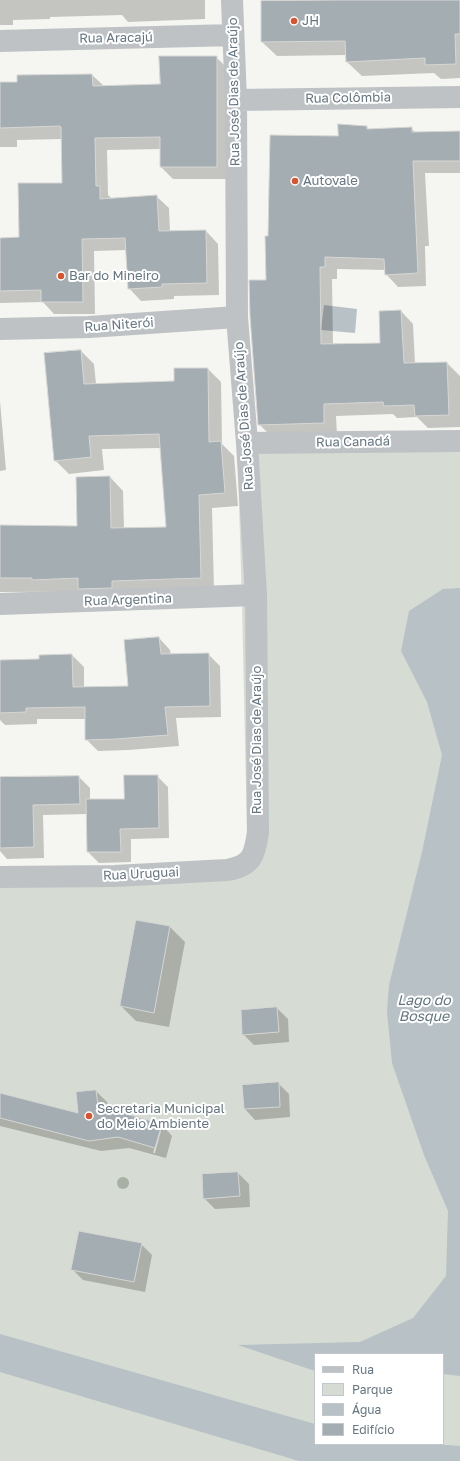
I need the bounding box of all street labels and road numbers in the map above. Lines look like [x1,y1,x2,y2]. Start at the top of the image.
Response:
street label: Rua José Dias de Araújo [225,18,243,166]
street label: Rua Aracajú [79,30,153,46]
street label: Rua Colômbia [305,89,391,107]
street label: Rua Niterói [84,315,154,335]
street label: Rua José Dias de Araújo [231,341,257,491]
street label: Rua Canadá [316,434,390,450]
street label: Rua Argentina [84,591,172,609]
street label: Rua José Dias de Araújo [249,666,265,814]
street label: Rua Uruguai [103,864,179,884]

